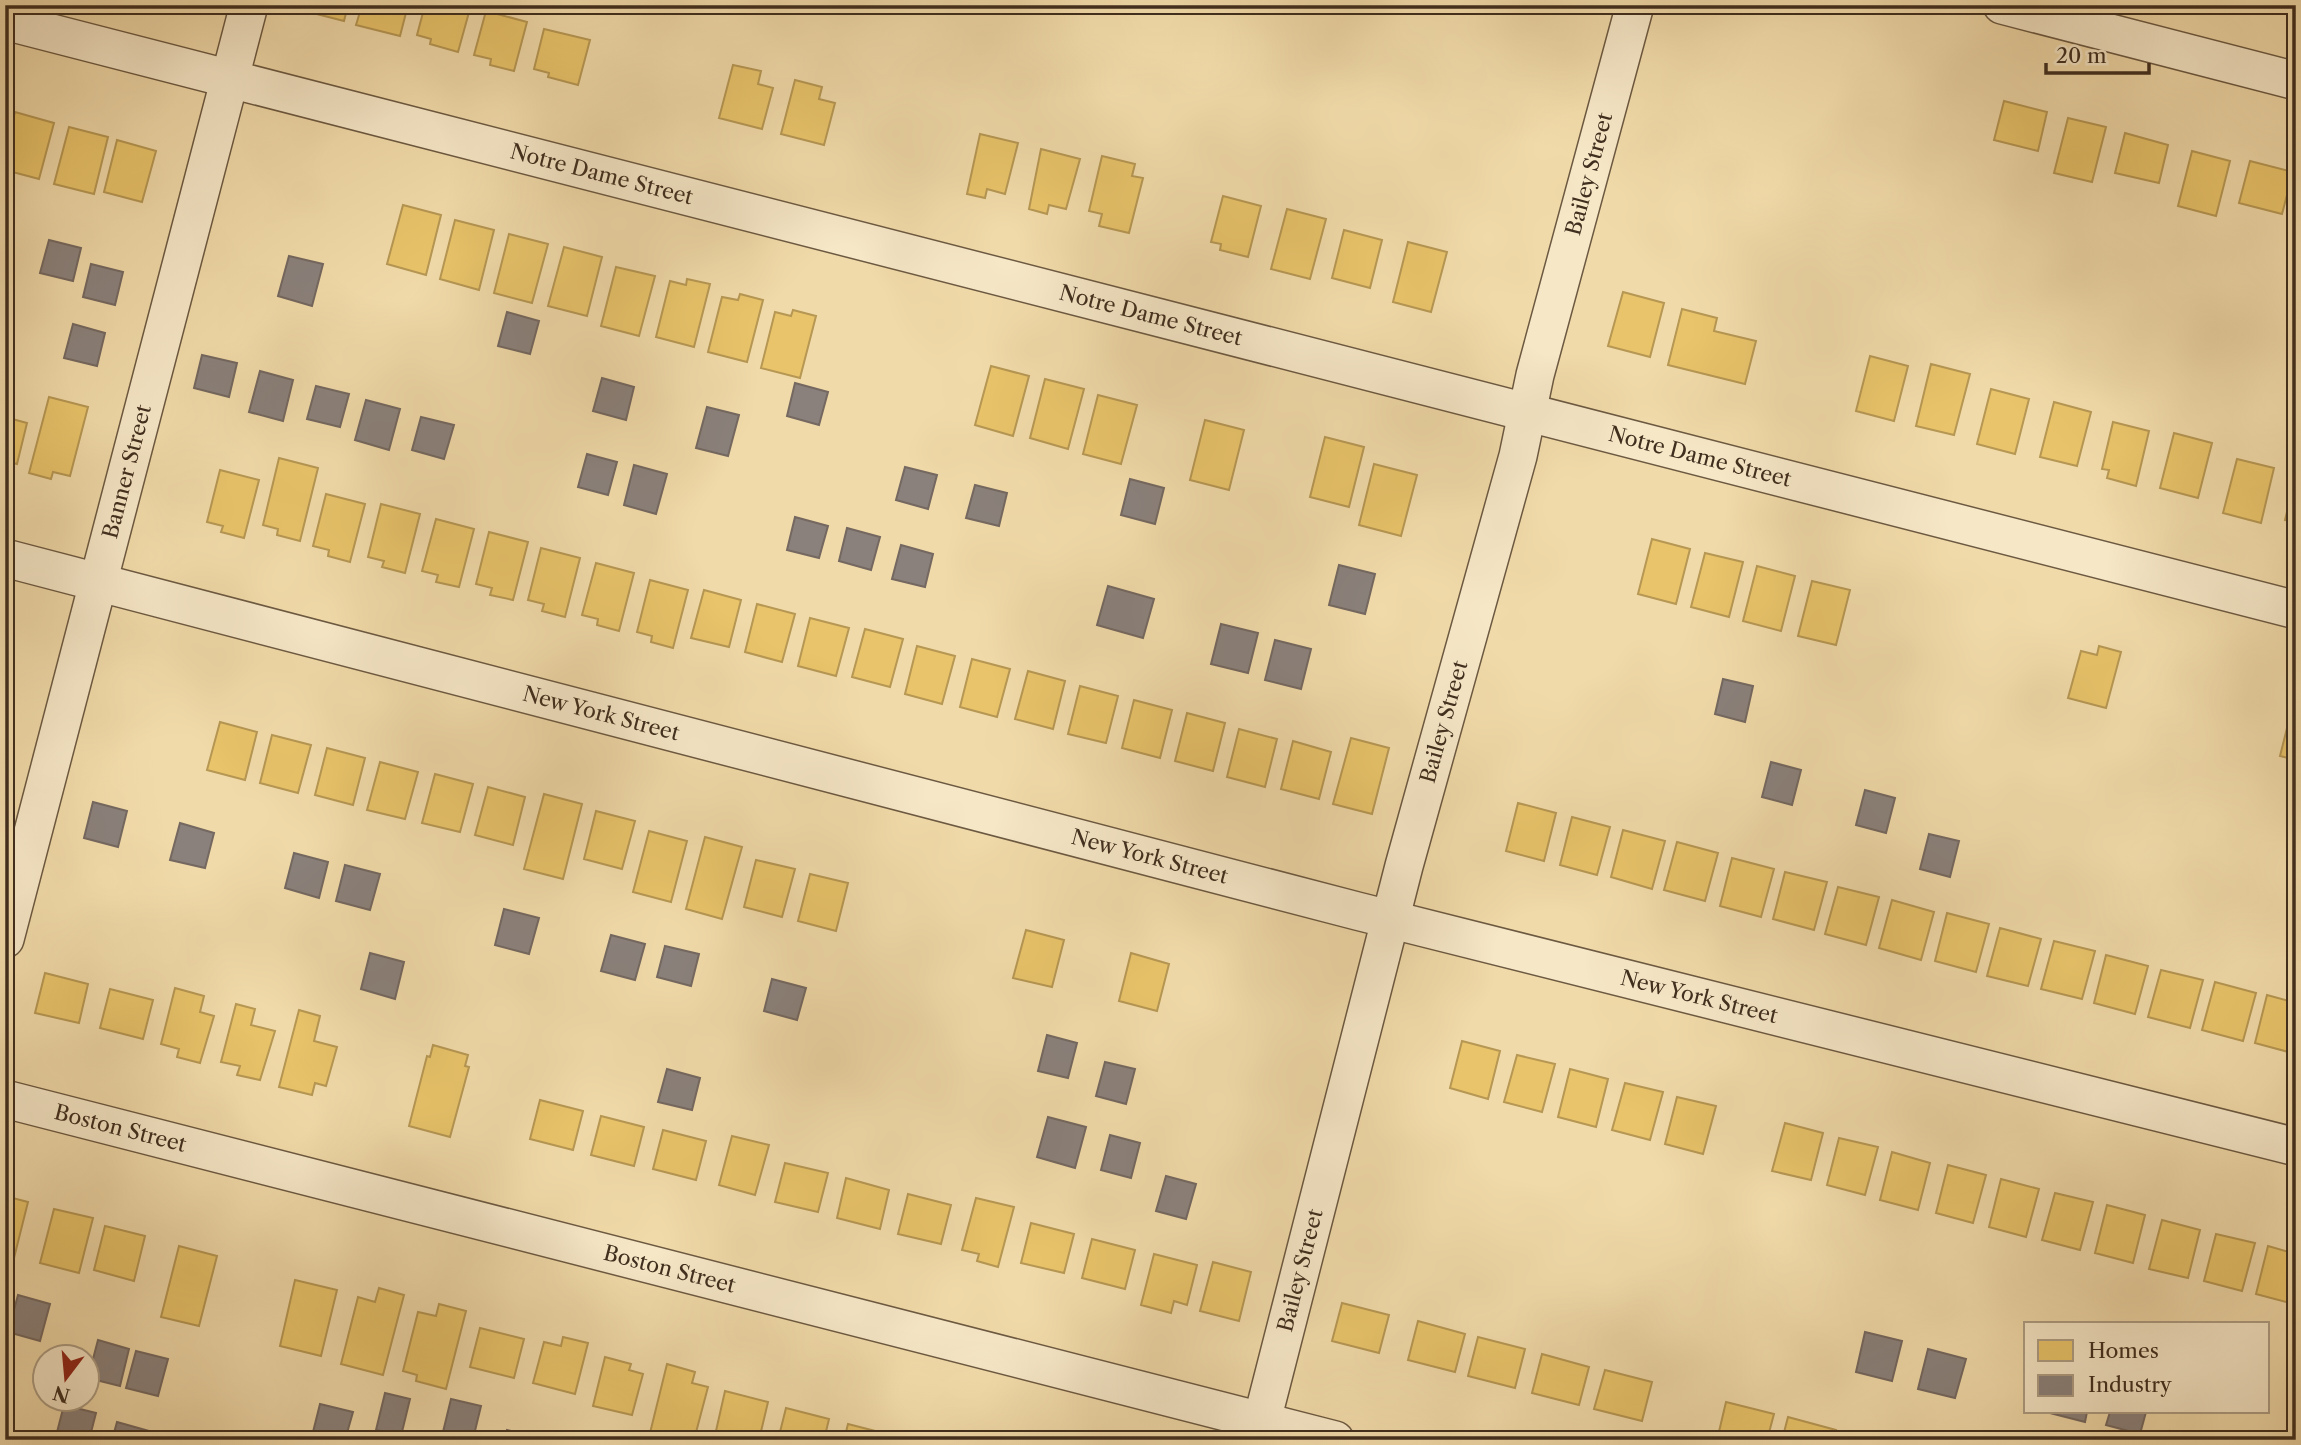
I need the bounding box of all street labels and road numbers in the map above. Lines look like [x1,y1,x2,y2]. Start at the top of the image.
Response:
street label: Bailey Street [1560,109,1617,238]
street label: Notre Dame Street [508,138,696,210]
street label: Notre Dame Street [1057,280,1245,351]
street label: Banner Street [97,401,156,541]
street label: Notre Dame Street [1606,421,1795,492]
street label: Bailey Street [1415,657,1473,786]
street label: New York Street [520,681,683,746]
street label: New York Street [1069,824,1231,889]
street label: New York Street [1618,965,1781,1028]
street label: Boston Street [52,1099,190,1157]
street label: Bailey Street [1272,1206,1328,1334]
street label: Boston Street [601,1240,739,1298]

